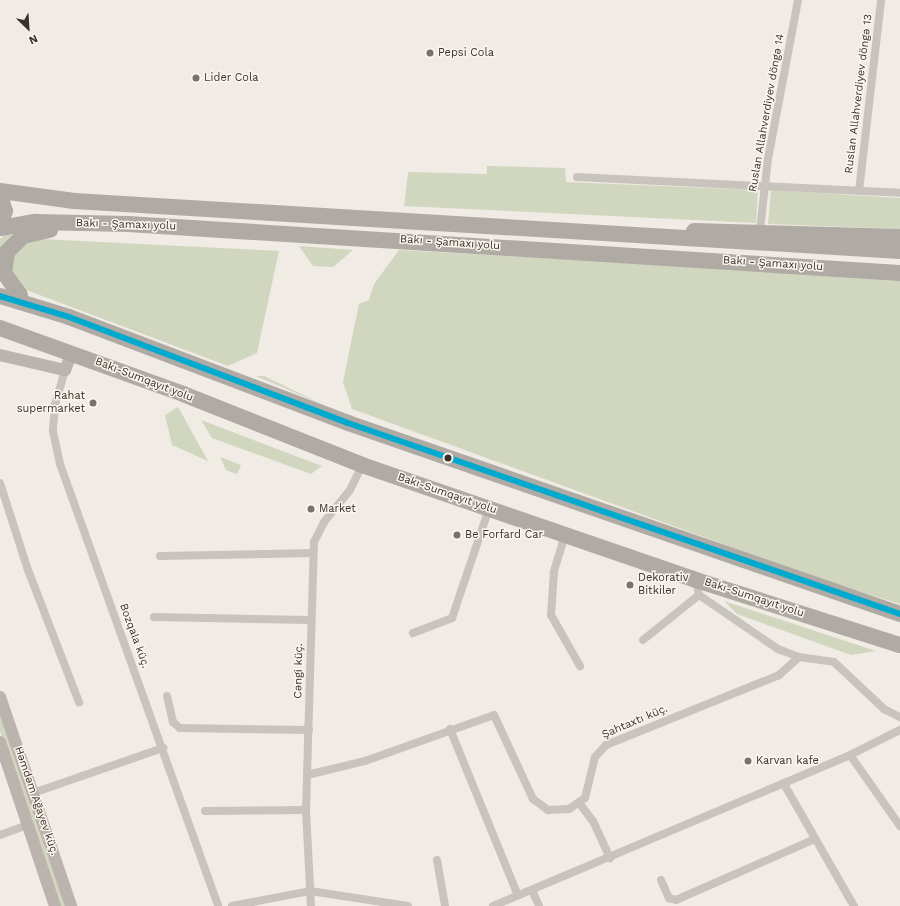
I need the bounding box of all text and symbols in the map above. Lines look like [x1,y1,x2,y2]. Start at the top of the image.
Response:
north arrow [8,8,48,48]
street label: Ruslan Allahverdiyev döngə 13 [843,13,875,175]
text: N [27,32,40,47]
street label: Ruslan Allahverdiyev döngə 14 [746,32,788,194]
place label: Pepsi Cola [438,46,494,60]
marker: Pepsi Cola [425,48,435,58]
place label: Lider Cola [204,71,259,85]
marker: Lider Cola [191,73,201,83]
street label: Bakı - Şamaxı yolu [76,217,176,233]
street label: Bakı - Şamaxı yolu [399,233,501,253]
street label: Bakı - Şamaxı yolu [722,254,824,274]
street label: Bakı-Sumqayıt yolu [93,355,195,405]
place label: Rahat supermarket [17,390,85,416]
marker: Rahat supermarket [88,398,98,408]
unlabelled marker [443,453,453,463]
street label: Bakı-Sumqayıt yolu [396,471,498,517]
place label: Market [319,502,356,516]
marker: Market [306,504,316,514]
place label: Be Forfard Car [465,528,543,542]
marker: Be Forfard Car [452,530,462,540]
place label: Dekorativ Bitkilər [638,572,689,598]
street label: Bakı-Sumqayıt yolu [702,576,806,620]
marker: Dekorativ Bitkilər [625,580,635,590]
street label: Bozqala küç. [116,602,152,670]
street label: Cəngi küç. [292,643,306,699]
street label: Şahtaxtı küç. [600,702,670,742]
street label: Həmdəm Ağayev küç. [11,745,61,857]
place label: Karvan kafe [756,754,819,768]
marker: Karvan kafe [743,756,753,766]

